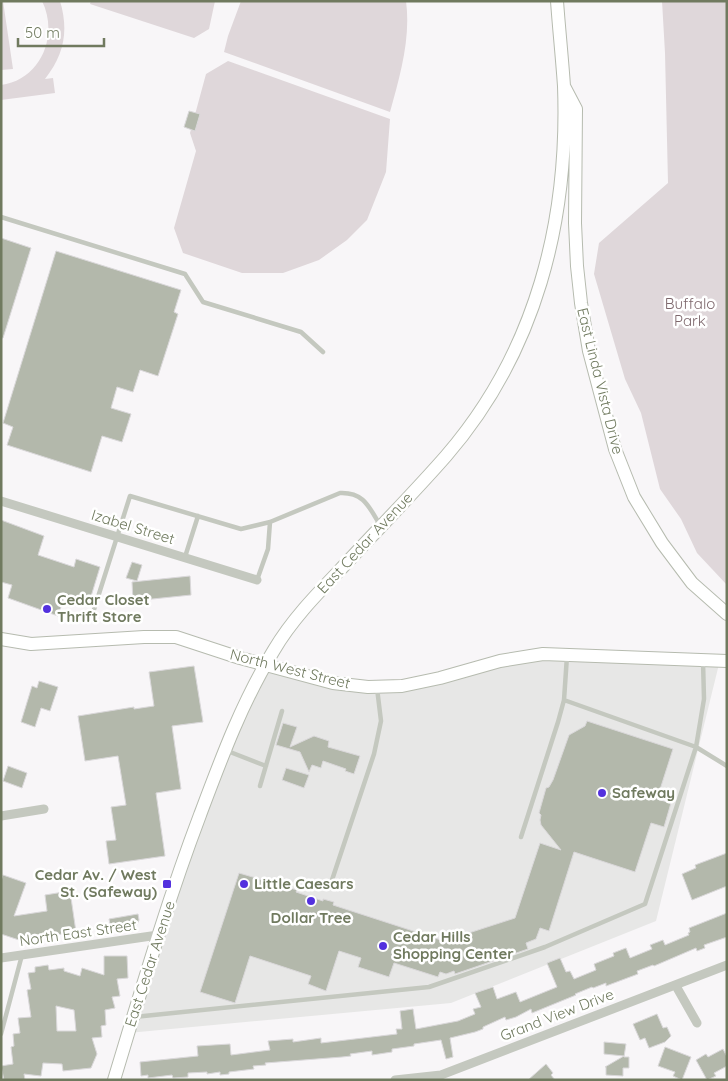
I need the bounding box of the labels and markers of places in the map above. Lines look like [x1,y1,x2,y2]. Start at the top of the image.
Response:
place label: Cedar Closet Thrift Store [57,590,150,626]
marker: Cedar Closet Thrift Store [41,603,53,615]
place label: Safeway [612,783,675,802]
marker: Safeway [596,787,608,799]
place label: Cedar Av. / West St. (Safeway) [35,865,157,901]
place label: Little Caesars [254,874,353,893]
marker: Cedar Av. / West St. (Safeway) [161,878,173,890]
marker: Little Caesars [238,878,250,890]
marker: Dollar Tree [305,895,317,907]
place label: Dollar Tree [271,908,352,927]
place label: Cedar Hills Shopping Center [393,927,514,963]
marker: Cedar Hills Shopping Center [377,940,389,952]

